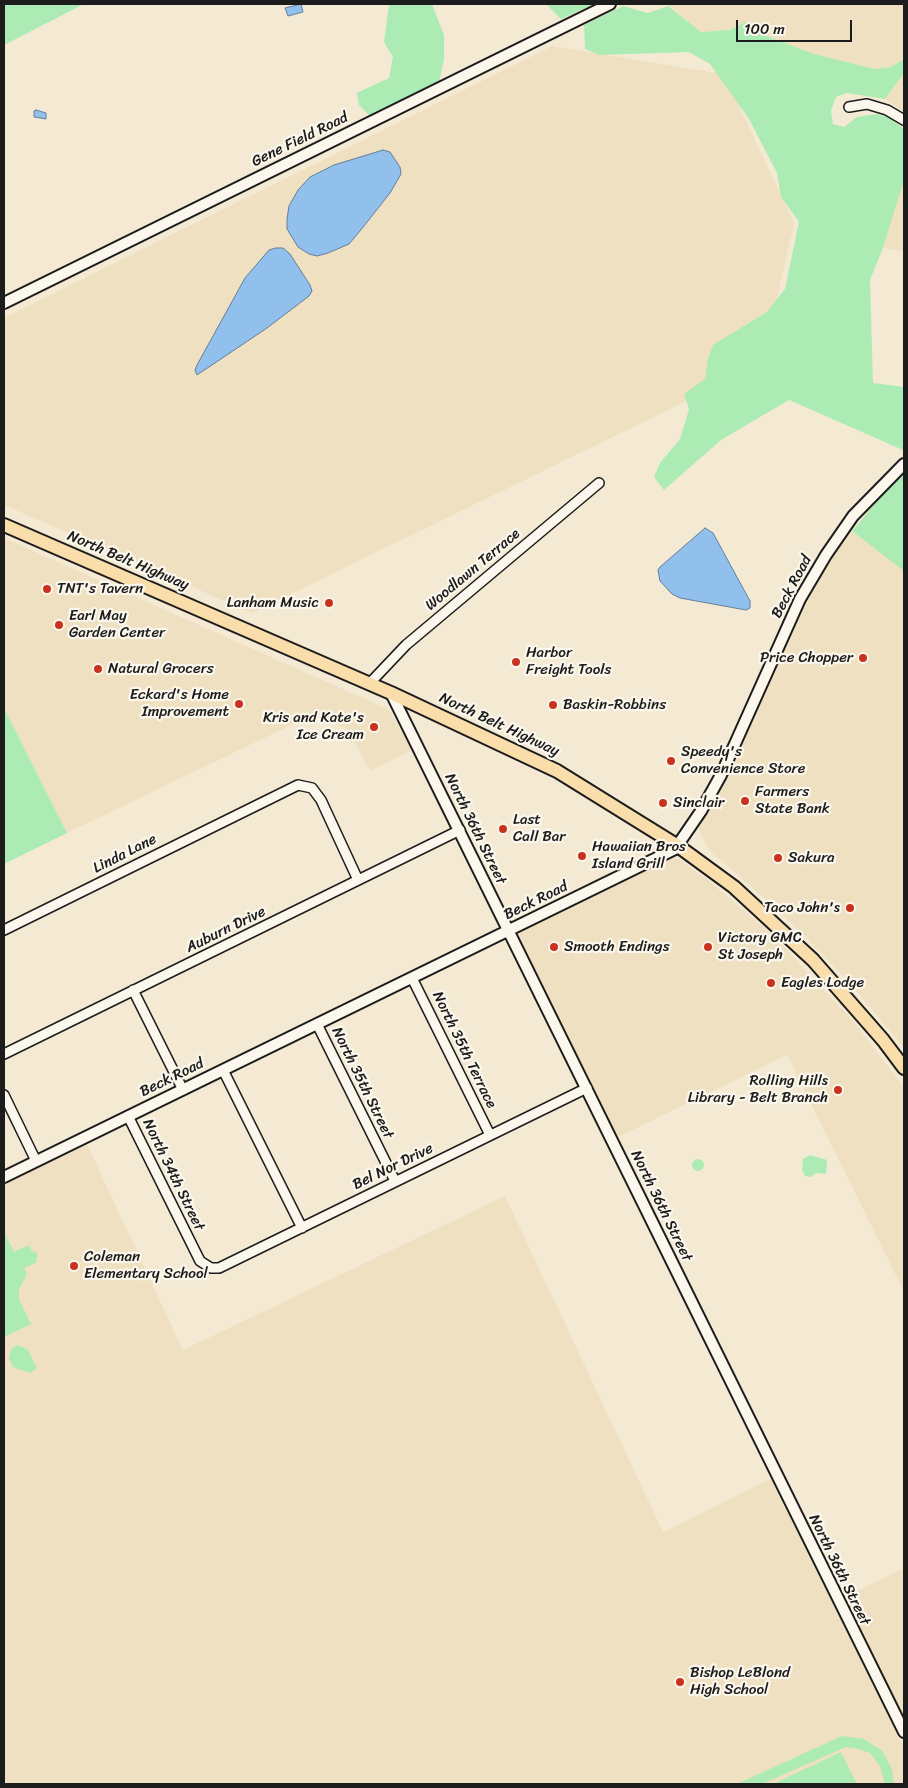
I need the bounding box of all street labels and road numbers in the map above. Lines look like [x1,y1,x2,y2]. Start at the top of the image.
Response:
street label: Gene Field Road [249,109,351,171]
street label: Woodlawn Terrace [422,525,524,615]
street label: North Belt Highway [65,527,191,595]
street label: Beck Road [768,552,816,622]
street label: North Belt Highway [436,689,562,761]
street label: North 36th Street [440,771,510,887]
street label: Linda Lane [90,830,160,878]
street label: Beck Road [501,878,571,924]
street label: Auburn Drive [183,903,269,957]
street label: North 35th Terrace [428,989,500,1111]
street label: North 35th Street [327,1024,397,1142]
street label: Beck Road [137,1055,207,1101]
street label: North 34th Street [138,1116,208,1234]
street label: Bel Nor Drive [350,1140,436,1194]
street label: North 36th Street [626,1148,696,1264]
street label: North 36th Street [804,1512,874,1628]

